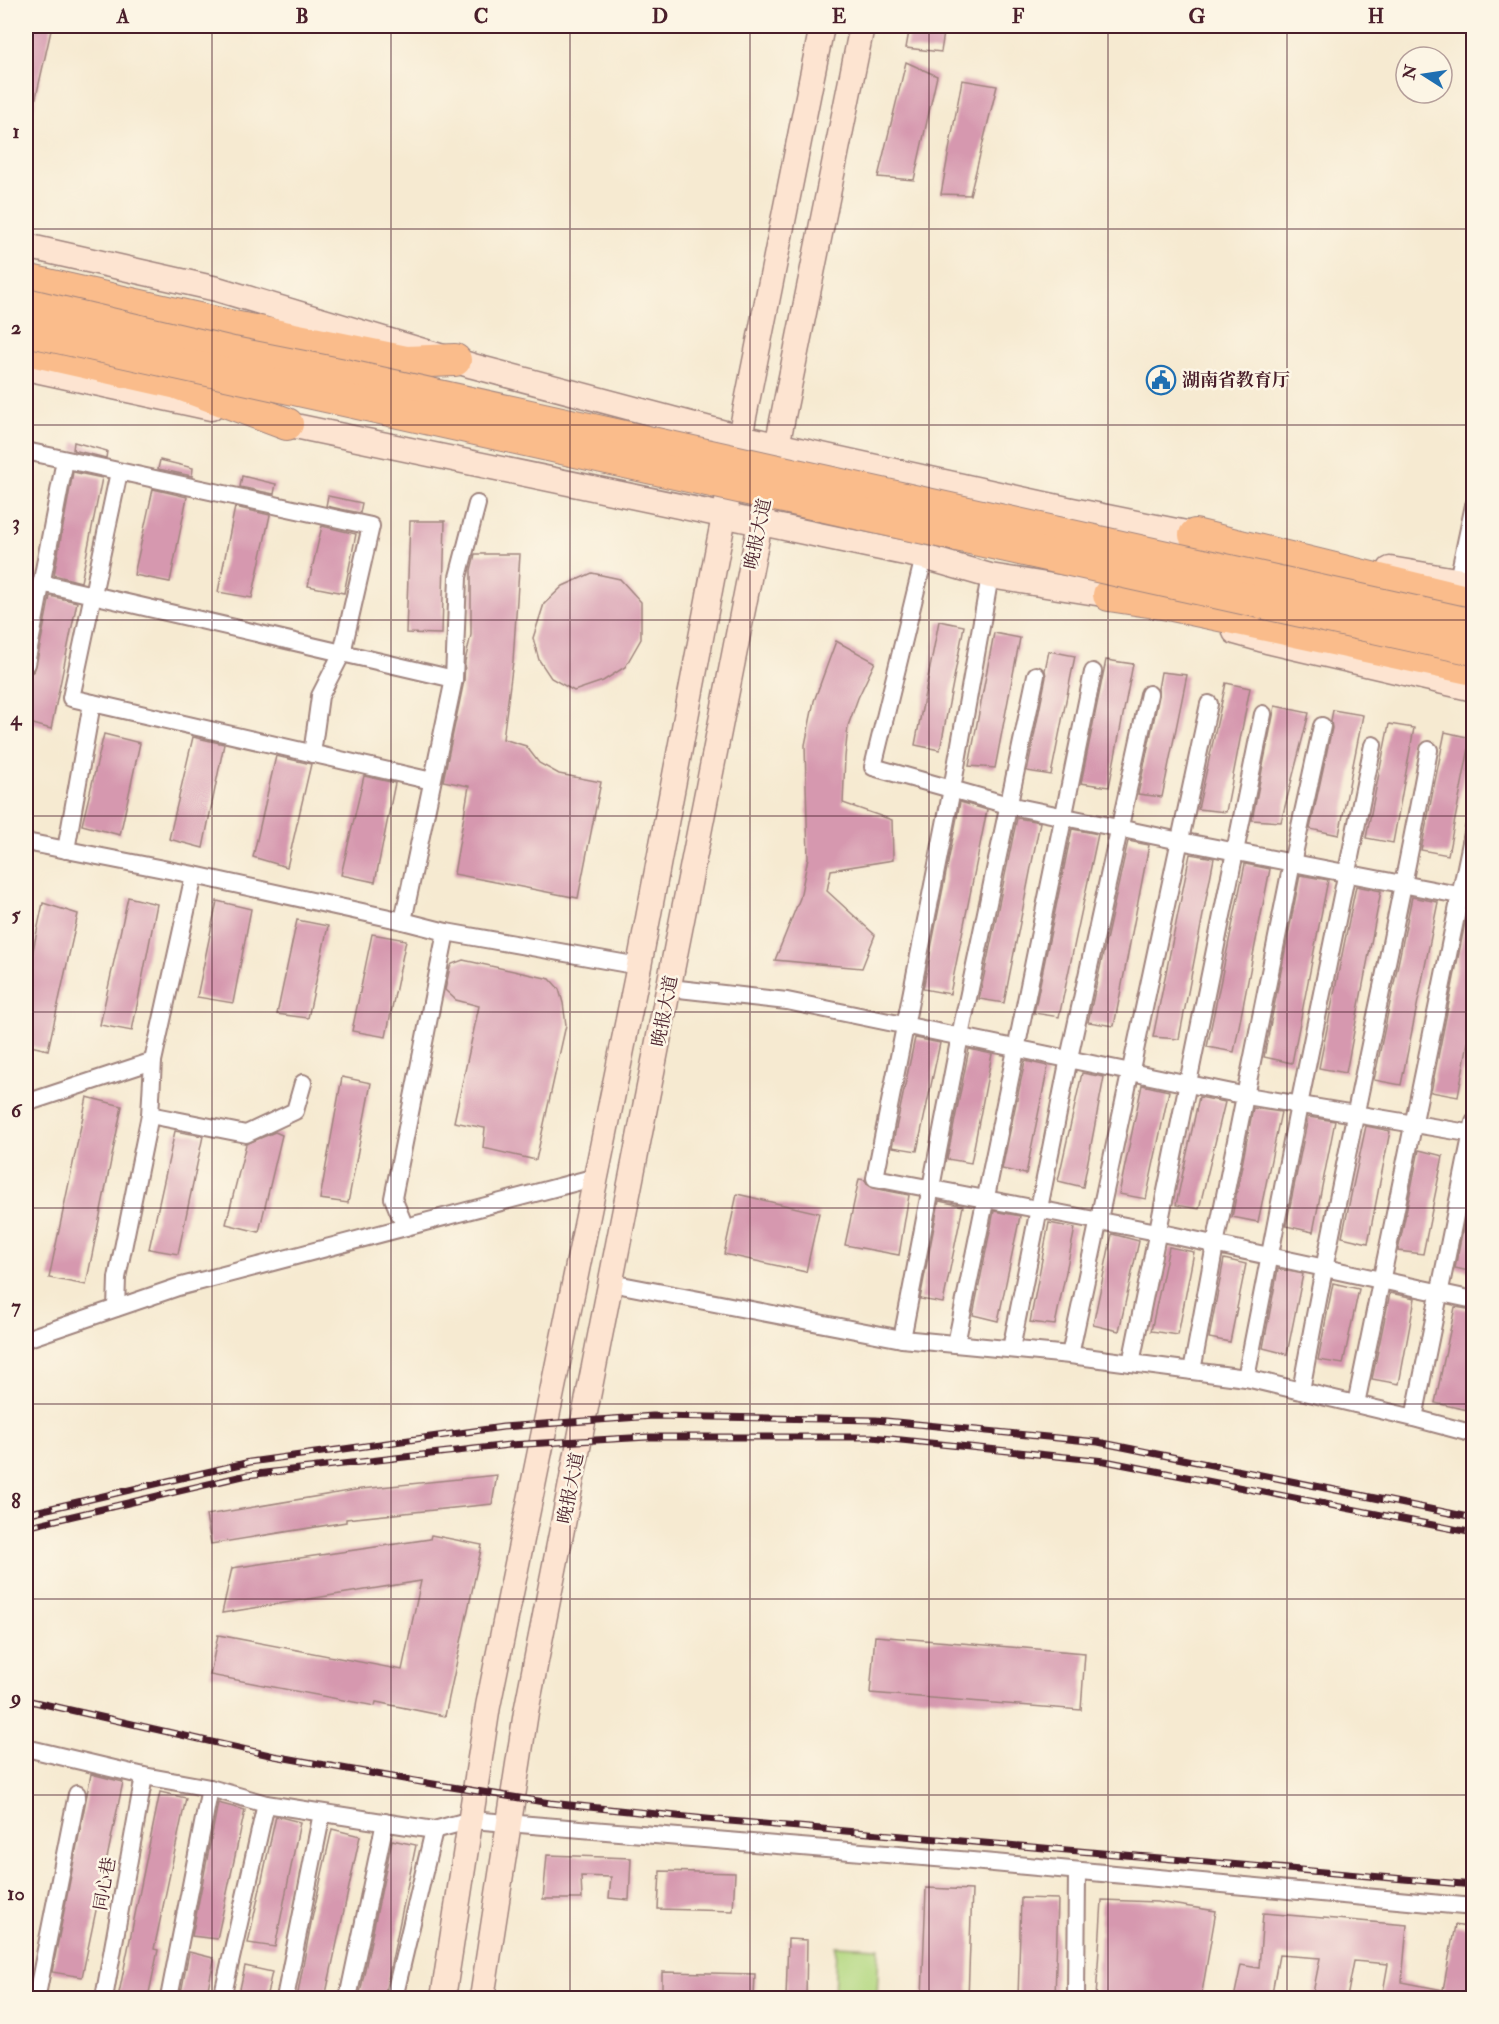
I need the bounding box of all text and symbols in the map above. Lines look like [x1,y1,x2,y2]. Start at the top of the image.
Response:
text: A [116,4,130,29]
text: B [295,4,309,29]
text: C [474,4,488,29]
text: D [652,4,668,29]
text: E [832,4,847,29]
text: F [1012,4,1025,29]
text: G [1189,4,1206,29]
text: H [1368,4,1384,29]
north arrow [1394,45,1454,105]
text: N [1399,62,1422,82]
text: 1 [12,119,20,144]
text: 2 [11,315,21,340]
public building icon: 湖南省教育厅 [1145,364,1177,396]
place label: 湖南省教育厅 [1182,369,1290,392]
street label: 晚报大道 [739,496,777,572]
text: 3 [12,510,20,535]
text: 4 [10,706,23,731]
text: 5 [12,902,22,927]
street label: 晚报大道 [647,973,683,1049]
text: 6 [11,1098,23,1123]
text: 7 [11,1294,21,1319]
street label: 晚报大道 [553,1450,589,1526]
text: 8 [11,1489,21,1514]
text: 9 [9,1685,21,1710]
street label: 同心巷 [89,1855,121,1913]
text: 10 [7,1881,25,1906]

